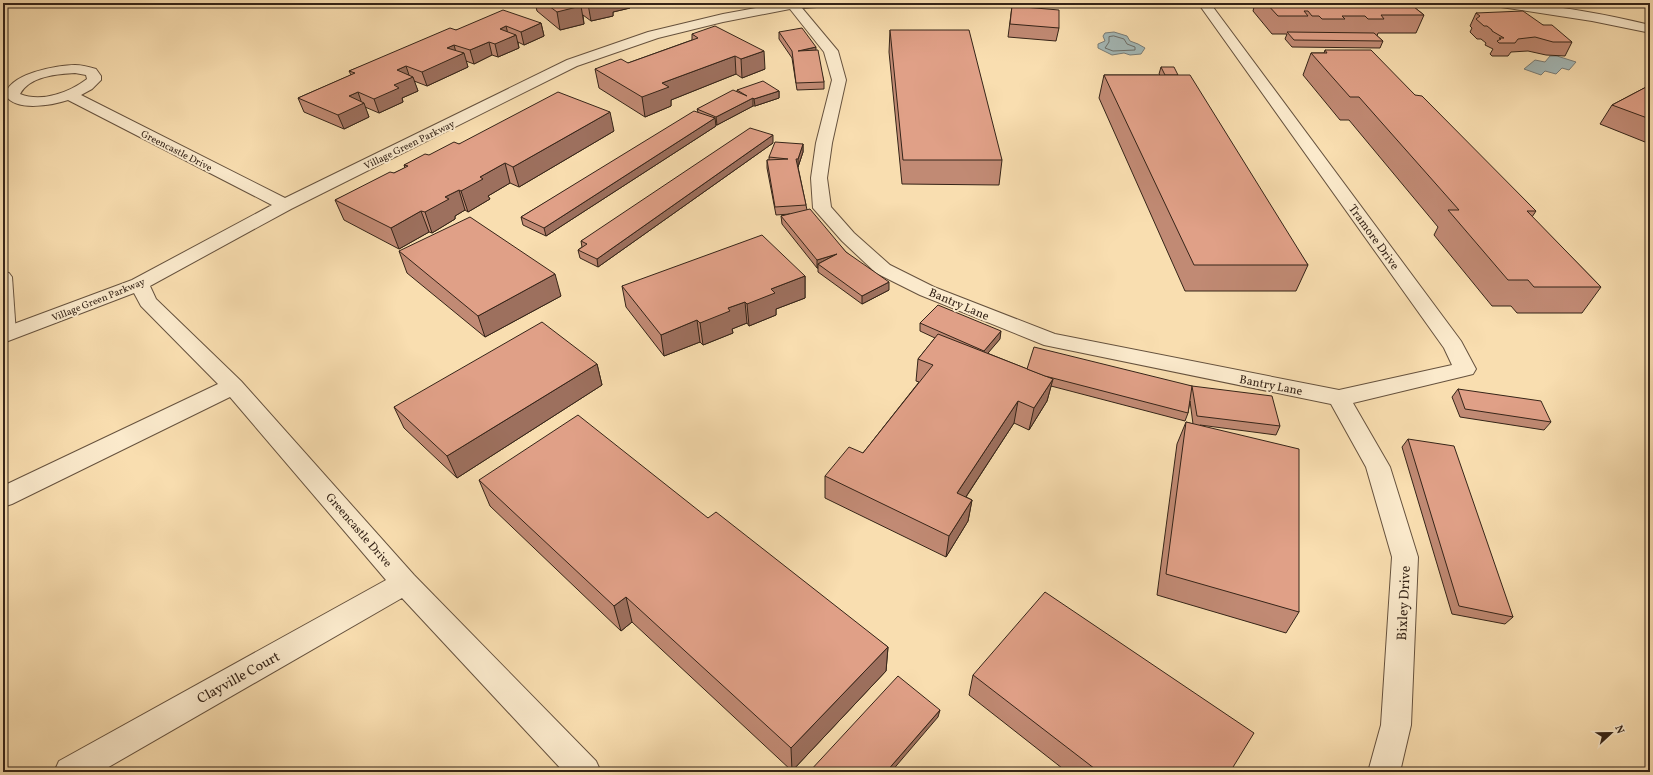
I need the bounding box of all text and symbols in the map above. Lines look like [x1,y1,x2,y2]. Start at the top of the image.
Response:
street label: Village Green Parkway [362,117,458,173]
street label: Greencastle Drive [138,127,215,175]
street label: Tramore Drive [1344,202,1402,274]
street label: Village Green Parkway [50,275,148,325]
street label: Bantry Lane [926,285,991,325]
street label: Bantry Lane [1238,372,1304,400]
street label: Greencastle Drive [321,490,395,572]
street label: Bixley Drive [1393,565,1416,641]
street label: Clayville Court [194,648,284,709]
north arrow [1591,713,1631,753]
text: N [1610,723,1627,736]

